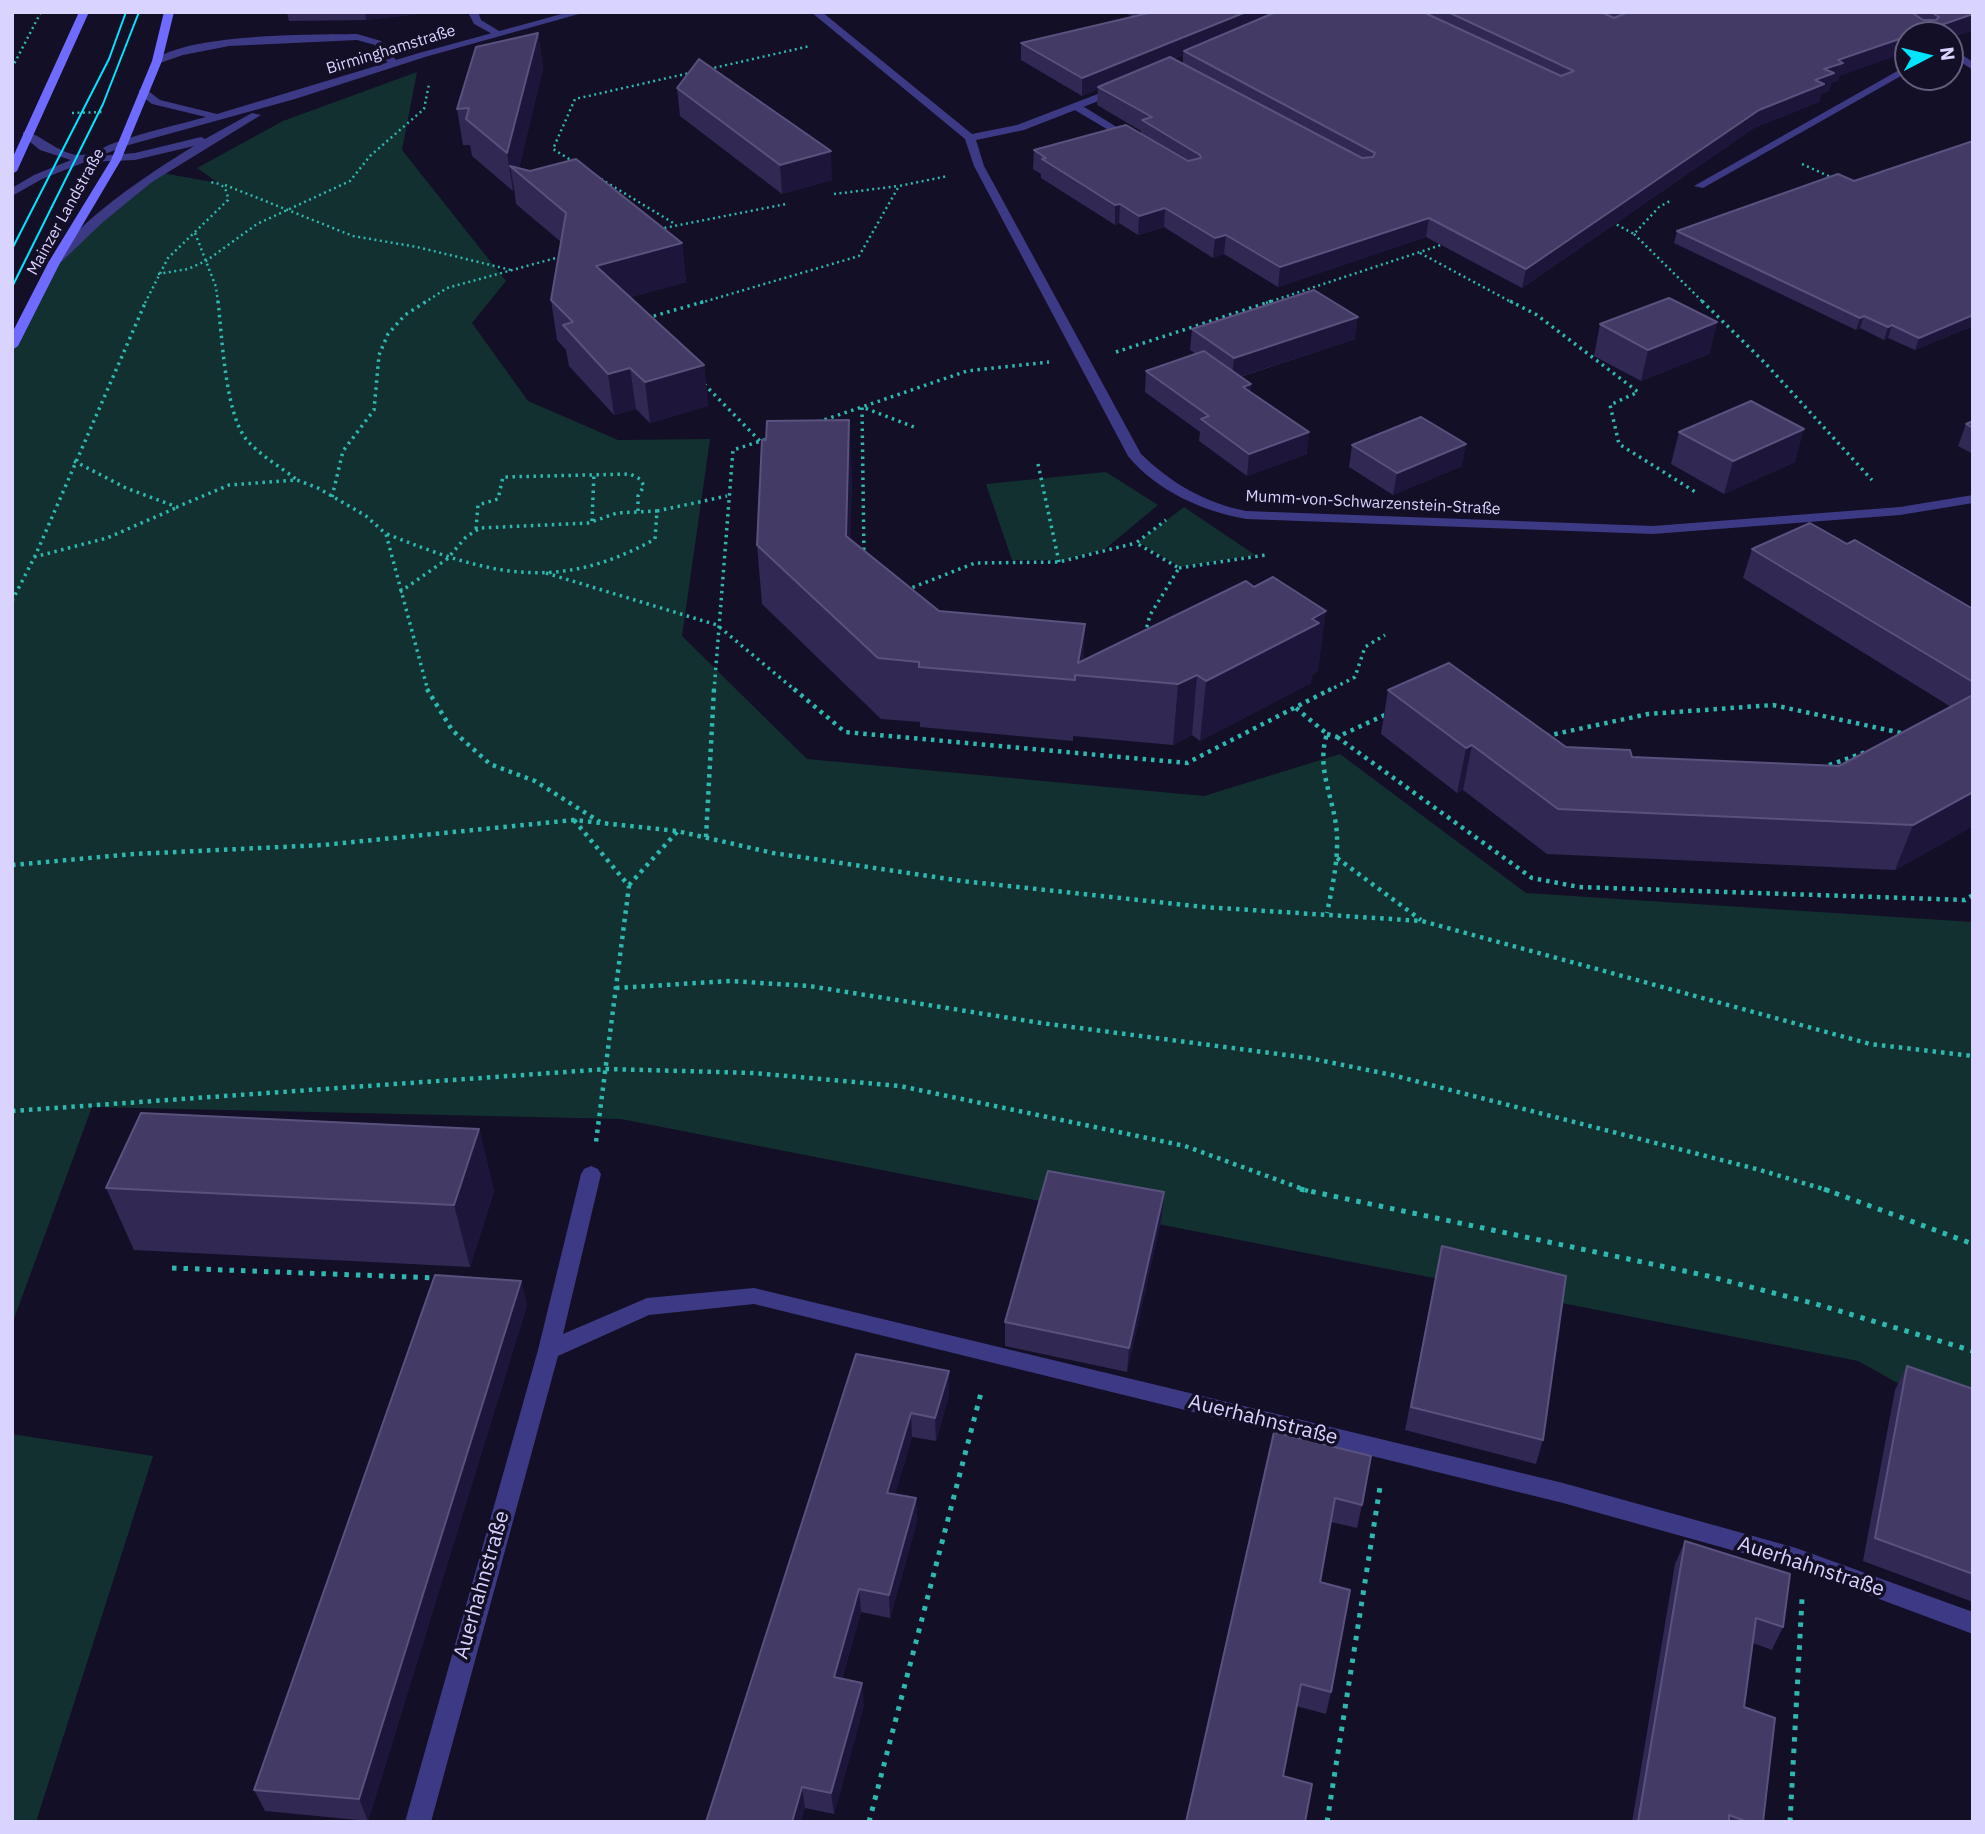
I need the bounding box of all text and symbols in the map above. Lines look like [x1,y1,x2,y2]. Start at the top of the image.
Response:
street label: Birminghamstraße [324,21,458,79]
north arrow [1894,21,1964,91]
text: N [1935,45,1961,62]
street label: Mainzer Landstraße [23,145,109,279]
street label: Mumm-von-Schwarzenstein-Straße [1245,487,1501,519]
street label: Auerhahnstraße [1186,1389,1340,1451]
street label: Auerhahnstraße [449,1508,515,1662]
street label: Auerhahnstraße [1734,1531,1888,1603]

